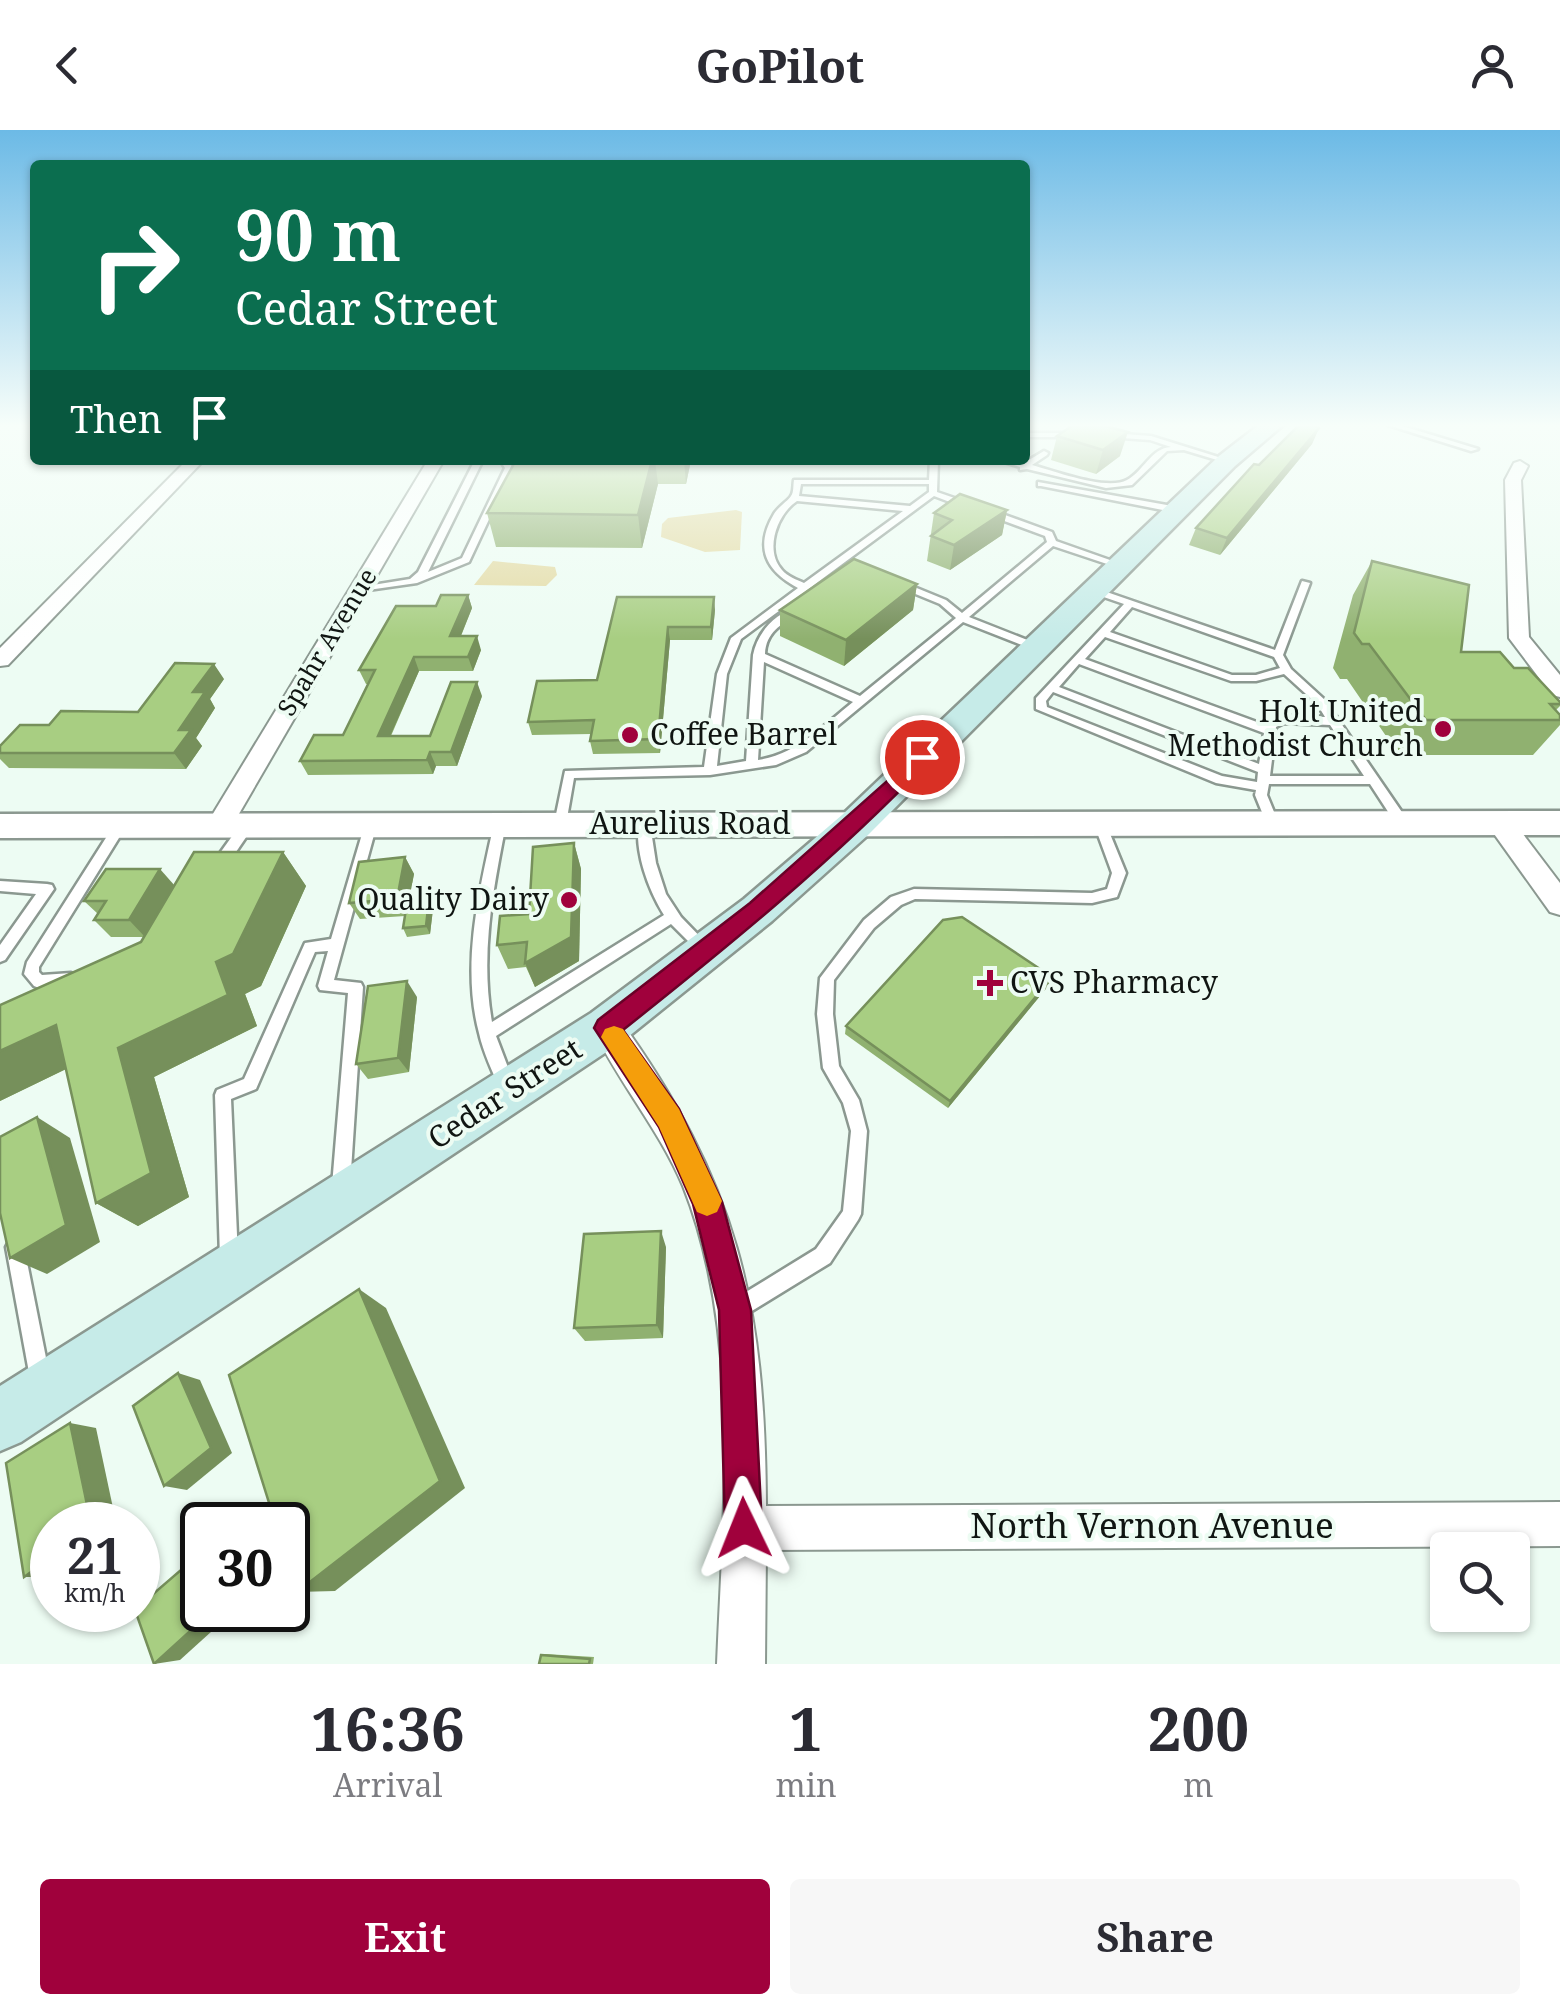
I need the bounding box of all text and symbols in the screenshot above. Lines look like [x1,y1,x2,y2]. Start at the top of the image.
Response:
text: GoPilot [696,35,864,96]
icon: back [40,38,95,93]
icon: person [1465,38,1520,93]
text: 90 m [235,186,401,282]
icon: right [70,200,200,330]
text: Cedar Street [235,277,498,338]
icon: arrive [182,390,237,445]
text: Then [70,392,162,444]
street label: Spahr Avenue [269,561,384,722]
place label: Holt United Methodist Church [1168,690,1423,765]
place label: Coffee Barrel [650,713,837,754]
pin [880,715,965,800]
marker: Holt United Methodist Church [1432,718,1454,740]
marker: Coffee Barrel [619,724,641,746]
icon: arrive [895,730,950,785]
street label: Aurelius Road [589,802,791,843]
place label: Quality Dairy [357,878,549,919]
marker: Quality Dairy [558,889,580,911]
place label: CVS Pharmacy [1010,961,1218,1002]
marker: CVS Pharmacy [979,972,1001,994]
street label: Cedar Street [419,1028,589,1158]
position arrow [692,1476,796,1580]
street label: North Vernon Avenue [970,1501,1334,1548]
speed limit sign: 30 [180,1502,310,1632]
text: 21 [67,1521,123,1589]
map controls [1430,1532,1530,1632]
button: search [1430,1532,1530,1632]
text: km/h [64,1575,126,1609]
text: 16:36 [311,1687,465,1769]
text: 1 [789,1687,823,1769]
text: 200 [1147,1687,1249,1769]
text: Arrival [333,1763,442,1806]
text: min [776,1763,837,1806]
text: m [1183,1763,1213,1806]
button: Exit [40,1879,770,1994]
button: Share [790,1879,1520,1994]

